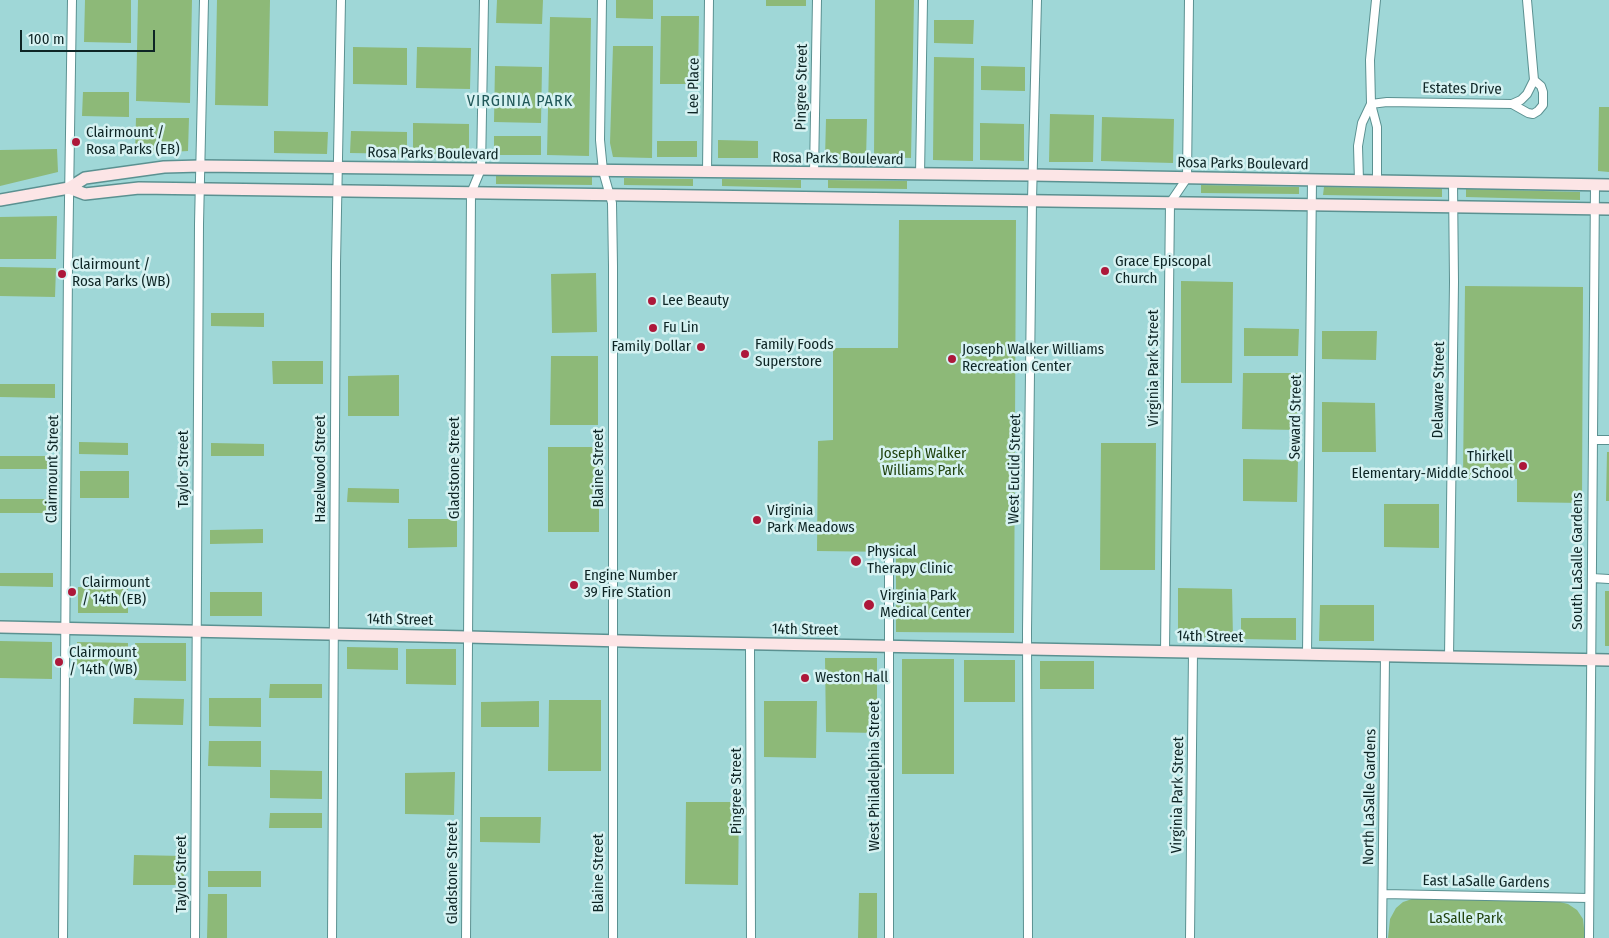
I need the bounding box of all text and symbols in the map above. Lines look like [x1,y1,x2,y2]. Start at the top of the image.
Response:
scale bar [22,20,158,52]
text: 100 m [28,30,65,48]
street label: Pingree Street [792,44,812,130]
street label: Lee Place [685,57,703,115]
street label: Estates Drive [1422,79,1502,99]
district label: VIRGINIA PARK [465,92,575,112]
place label: Clairmount / Rosa Parks (EB) [86,124,180,159]
marker: Clairmount / Rosa Parks (EB) [70,136,82,148]
street label: Rosa Parks Boulevard [367,144,499,164]
street label: Rosa Parks Boulevard [772,149,904,169]
street label: Rosa Parks Boulevard [1177,154,1309,174]
place label: Grace Episcopal Church [1115,253,1211,288]
place label: Clairmount / Rosa Parks (WB) [72,256,170,291]
marker: Grace Episcopal Church [1099,265,1111,277]
marker: Clairmount / Rosa Parks (WB) [56,268,68,280]
place label: Lee Beauty [662,292,729,310]
marker: Lee Beauty [646,295,658,307]
street label: Virginia Park Street [1145,310,1163,426]
place label: Fu Lin [663,319,699,337]
marker: Fu Lin [647,322,659,334]
place label: Family Foods Superstore [755,336,834,371]
place label: Family Dollar [612,338,691,356]
marker: Family Dollar [695,341,707,353]
place label: Joseph Walker Williams Recreation Center [962,341,1104,376]
street label: Delaware Street [1429,341,1449,439]
marker: Family Foods Superstore [739,348,751,360]
marker: Joseph Walker Williams Recreation Center [946,353,958,365]
street label: Seward Street [1286,374,1306,460]
street label: West Euclid Street [1005,414,1025,524]
street label: Clairmount Street [43,415,63,523]
street label: Hazelwood Street [312,415,330,523]
street label: Gladstone Street [446,417,464,519]
street label: Blaine Street [590,429,608,507]
street label: Taylor Street [175,430,193,508]
park label: Joseph Walker Williams Park [880,445,966,480]
place label: Thirkell Elementary-Middle School [1352,448,1513,483]
marker: Thirkell Elementary-Middle School [1517,460,1529,472]
street label: South LaSalle Gardens [1569,492,1587,630]
place label: Virginia Park Meadows [767,502,855,537]
marker: Virginia Park Meadows [751,514,763,526]
place label: Physical Therapy Clinic [867,543,953,578]
marker: Physical Therapy Clinic [849,554,863,568]
place label: Engine Number 39 Fire Station [584,567,678,602]
place label: Clairmount / 14th (EB) [82,574,150,609]
marker: Engine Number 39 Fire Station [568,579,580,591]
marker: Clairmount / 14th (EB) [66,586,78,598]
place label: Virginia Park Medical Center [880,587,971,622]
marker: Virginia Park Medical Center [862,598,876,612]
street label: 14th Street [367,610,433,630]
street label: 14th Street [772,620,838,640]
street label: 14th Street [1177,627,1243,647]
place label: Clairmount / 14th (WB) [69,644,137,679]
marker: Clairmount / 14th (WB) [53,656,65,668]
place label: Weston Hall [815,669,888,687]
marker: Weston Hall [799,672,811,684]
street label: West Philadelphia Street [866,701,884,851]
street label: North LaSalle Gardens [1360,729,1380,865]
street label: Virginia Park Street [1168,736,1188,854]
street label: Pingree Street [728,748,746,834]
street label: Gladstone Street [444,822,462,924]
street label: Blaine Street [590,834,608,912]
street label: Taylor Street [173,835,191,913]
street label: East LaSalle Gardens [1422,872,1550,892]
park label: LaSalle Park [1429,910,1503,928]

